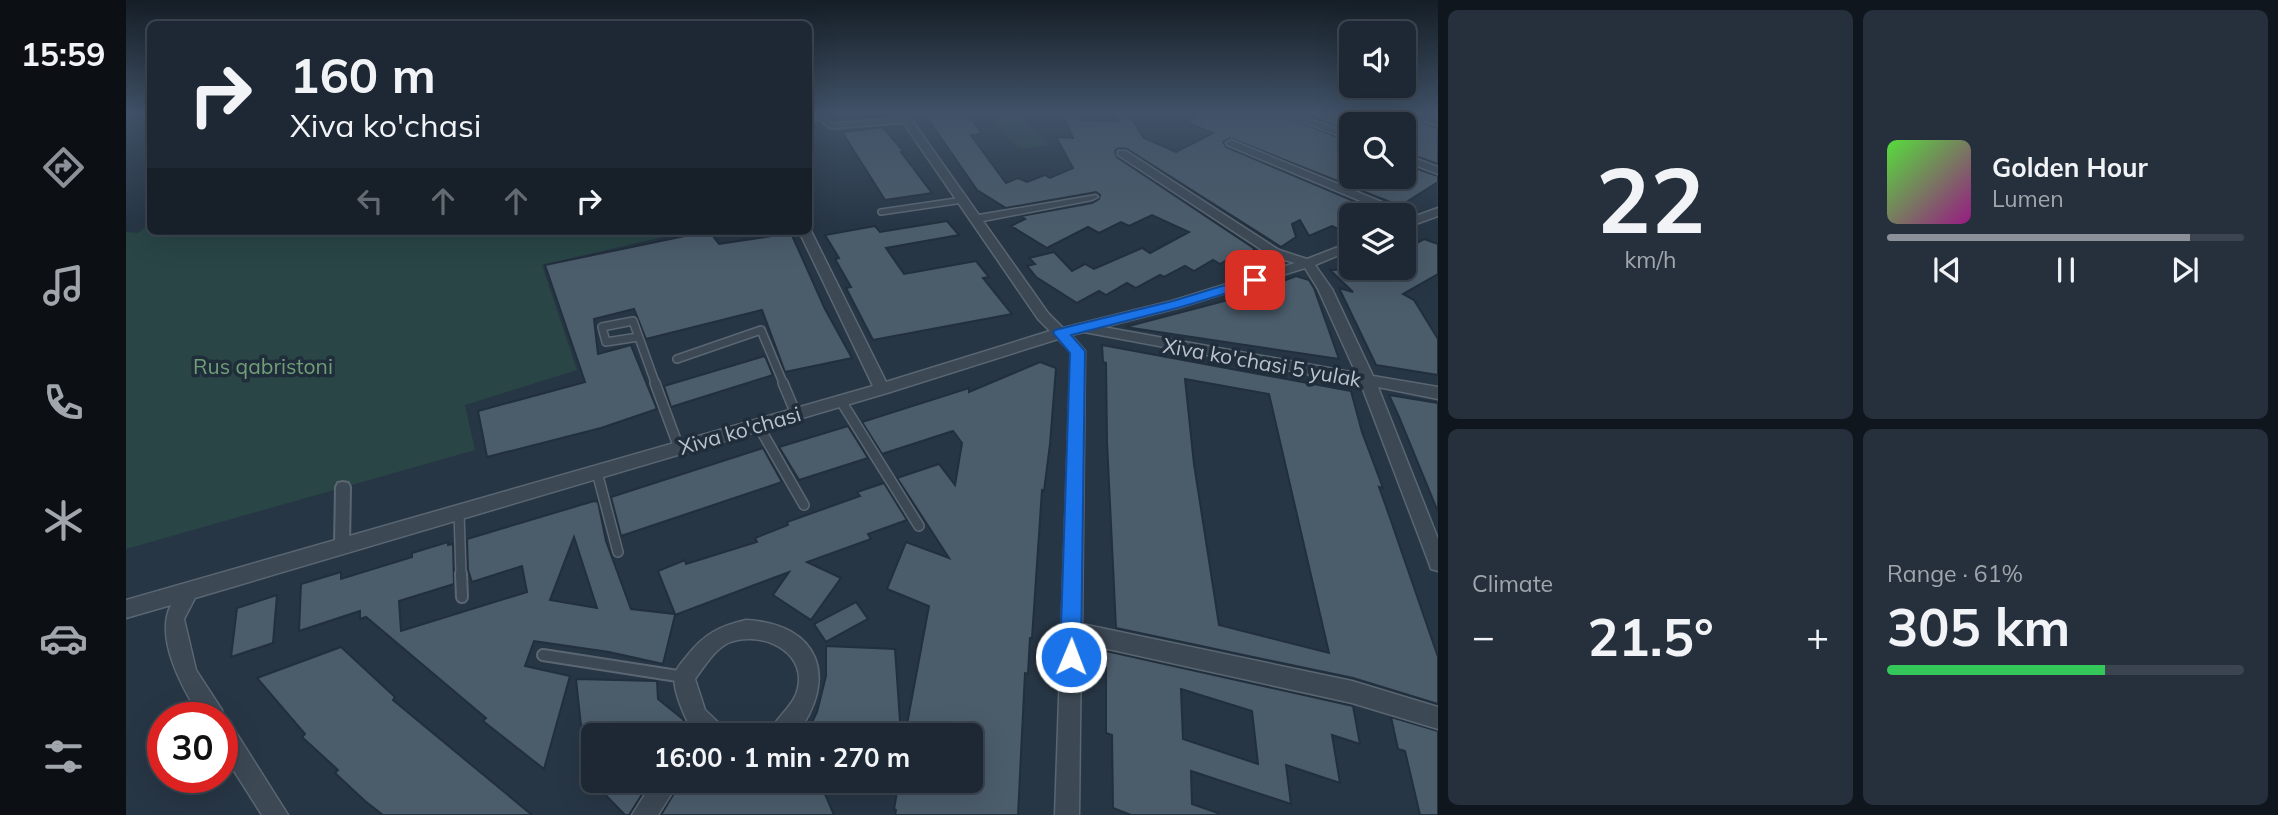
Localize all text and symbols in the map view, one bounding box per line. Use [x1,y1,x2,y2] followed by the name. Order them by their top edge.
[1339,21,1416,280] map controls
[1339,21,1416,98] button: sound
[21,34,105,74] text: 15:59
[290,44,436,105] text: 160 m
[175,49,266,140] icon: right
[290,105,481,145] text: Xiva ko'chasi
[1339,112,1416,189] button: search
[1596,142,1705,256] text: 22
[39,143,88,192] icon: directions
[1992,151,2148,184] text: Golden Hour
[351,182,389,220] icon: left
[424,182,462,220] icon: ahead
[497,182,535,220] icon: ahead
[570,182,608,220] icon: right
[1992,184,2064,213] text: Lumen
[1339,203,1416,280] button: layers
[1624,245,1677,274] text: km/h
[1225,250,1285,310] pin
[1928,251,1966,289] icon: previous
[2047,251,2085,289] icon: pause
[2166,251,2204,289] icon: next
[39,261,88,310] icon: music
[1236,261,1274,299] icon: arrive
[1161,332,1364,392] street label: Xiva ko'chasi 5 yulak
[193,353,333,379] park label: Rus qabristoni
[39,378,88,427] icon: phone
[676,400,804,460] street label: Xiva ko'chasi
[39,496,88,545] icon: climate
[1887,559,2023,588] text: Range · 61%
[1472,569,1553,598] text: Climate
[1887,594,2070,659] text: 305 km
[1587,604,1714,669] text: 21.5°
[1472,612,1495,660] text: −
[1806,612,1829,660] text: +
[39,614,88,663] icon: car
[1034,620,1108,694] position arrow
[147,702,238,793] speed limit sign: 30
[39,732,88,781] icon: filters
[654,741,910,774] text: 16:00 · 1 min · 270 m

